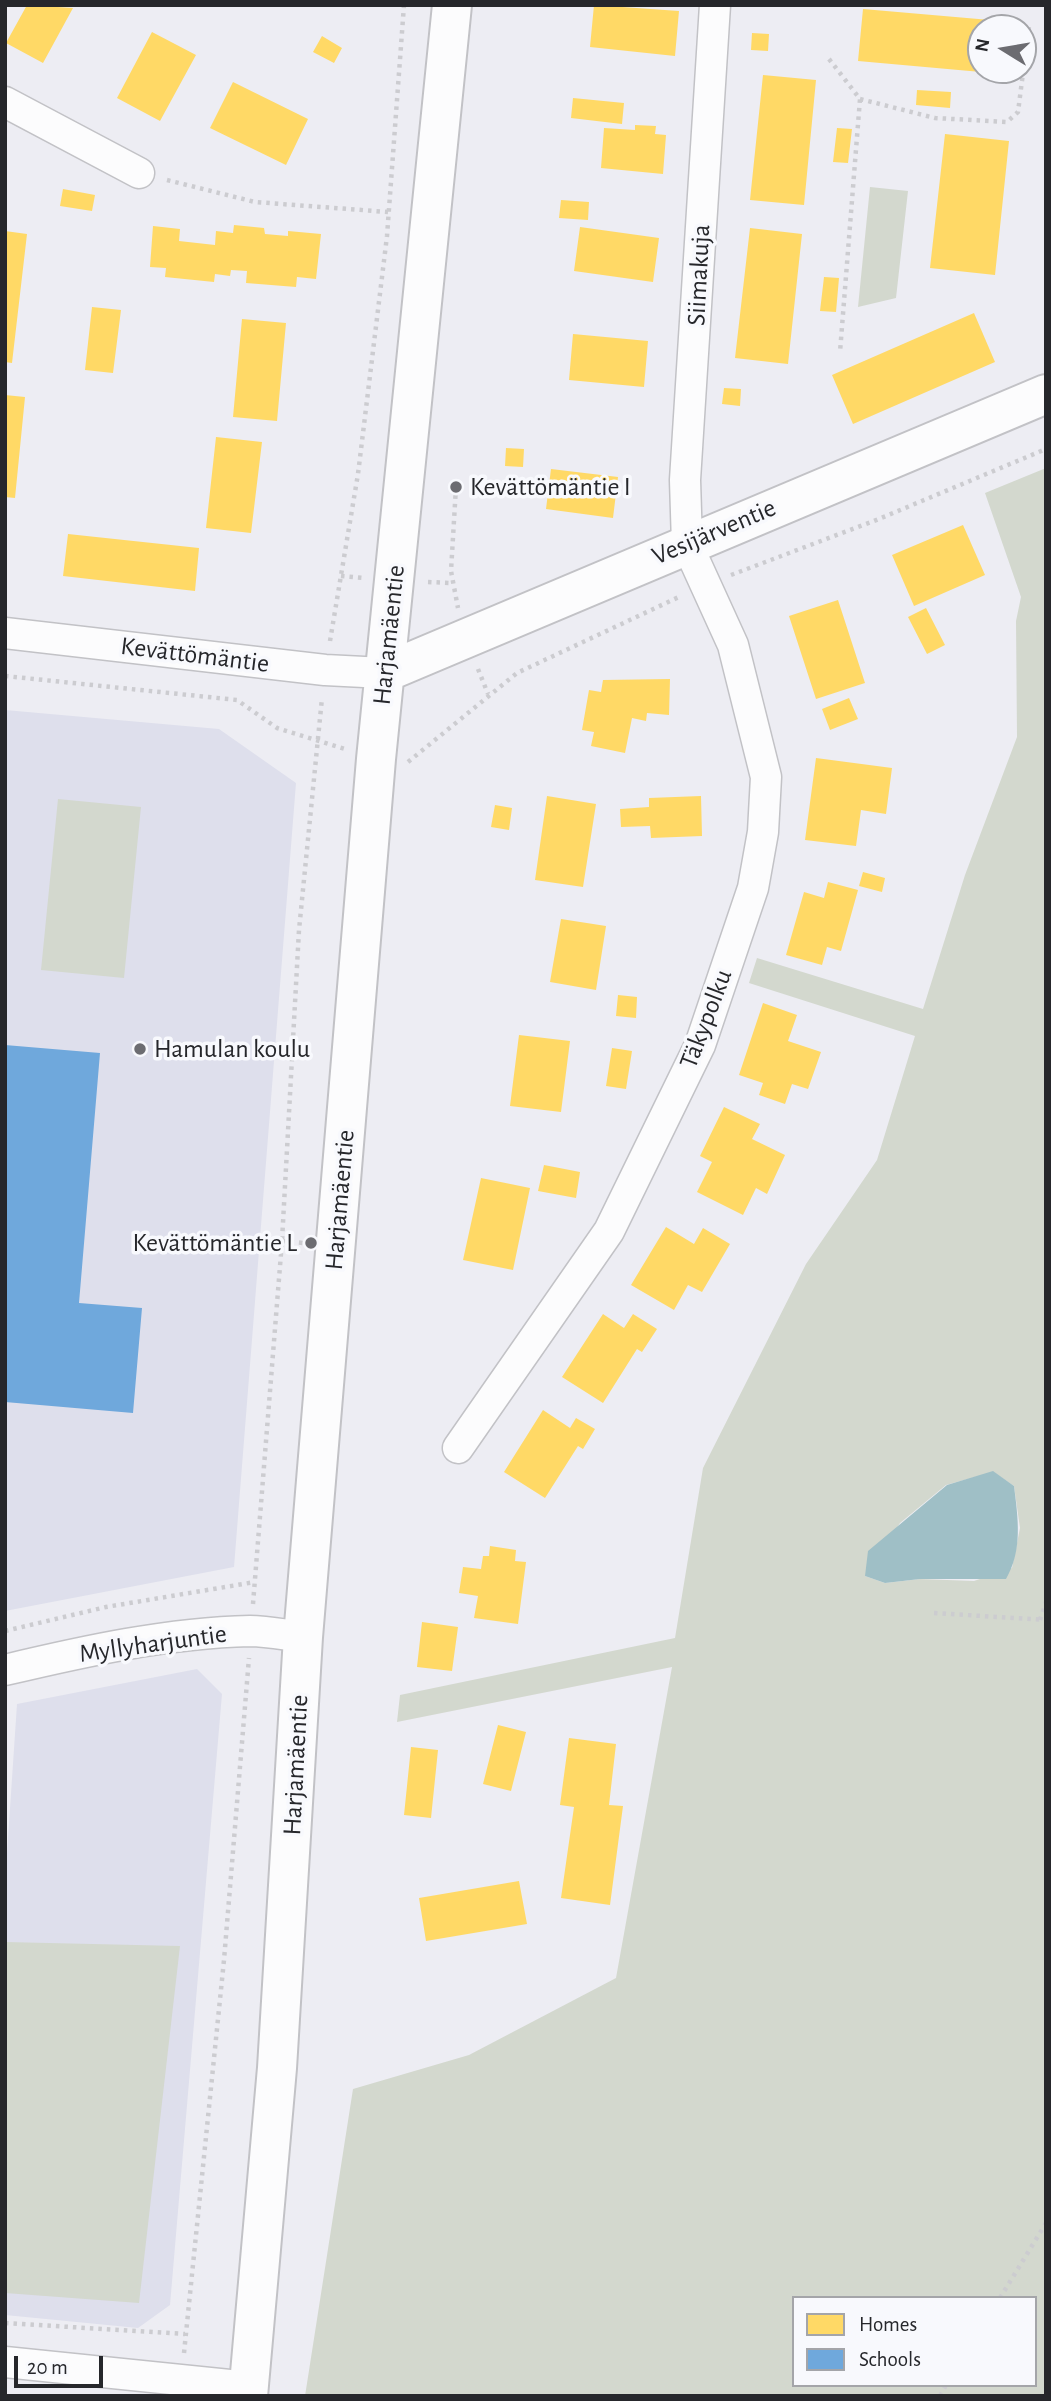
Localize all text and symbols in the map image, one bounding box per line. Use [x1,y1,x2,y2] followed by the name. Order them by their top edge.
[967,14,1037,84] north arrow
[972,37,993,54] text: N
[681,223,717,327] street label: Siimakuja
[470,471,631,503] place label: Kevättömäntie I
[448,479,464,495] marker: Kevättömäntie I
[647,492,781,572] street label: Vesijärventie
[366,563,412,707] street label: Harjamäentie
[119,630,271,680] street label: Kevättömäntie
[673,965,739,1073] street label: Täkypolku
[154,1033,310,1065] place label: Hamulan koulu
[132,1041,148,1057] marker: Hamulan koulu
[318,1129,362,1271] street label: Harjamäentie
[132,1227,297,1259] place label: Kevättömäntie L
[303,1235,319,1251] marker: Kevättömäntie L
[77,1618,229,1670] street label: Myllyharjuntie
[277,1694,315,1836] street label: Harjamäentie
[792,2296,1037,2387] legend
[859,2314,917,2335] text: Homes
[18,2342,107,2386] scale bar
[859,2349,921,2370] text: Schools
[27,2357,68,2378] text: 20 m

